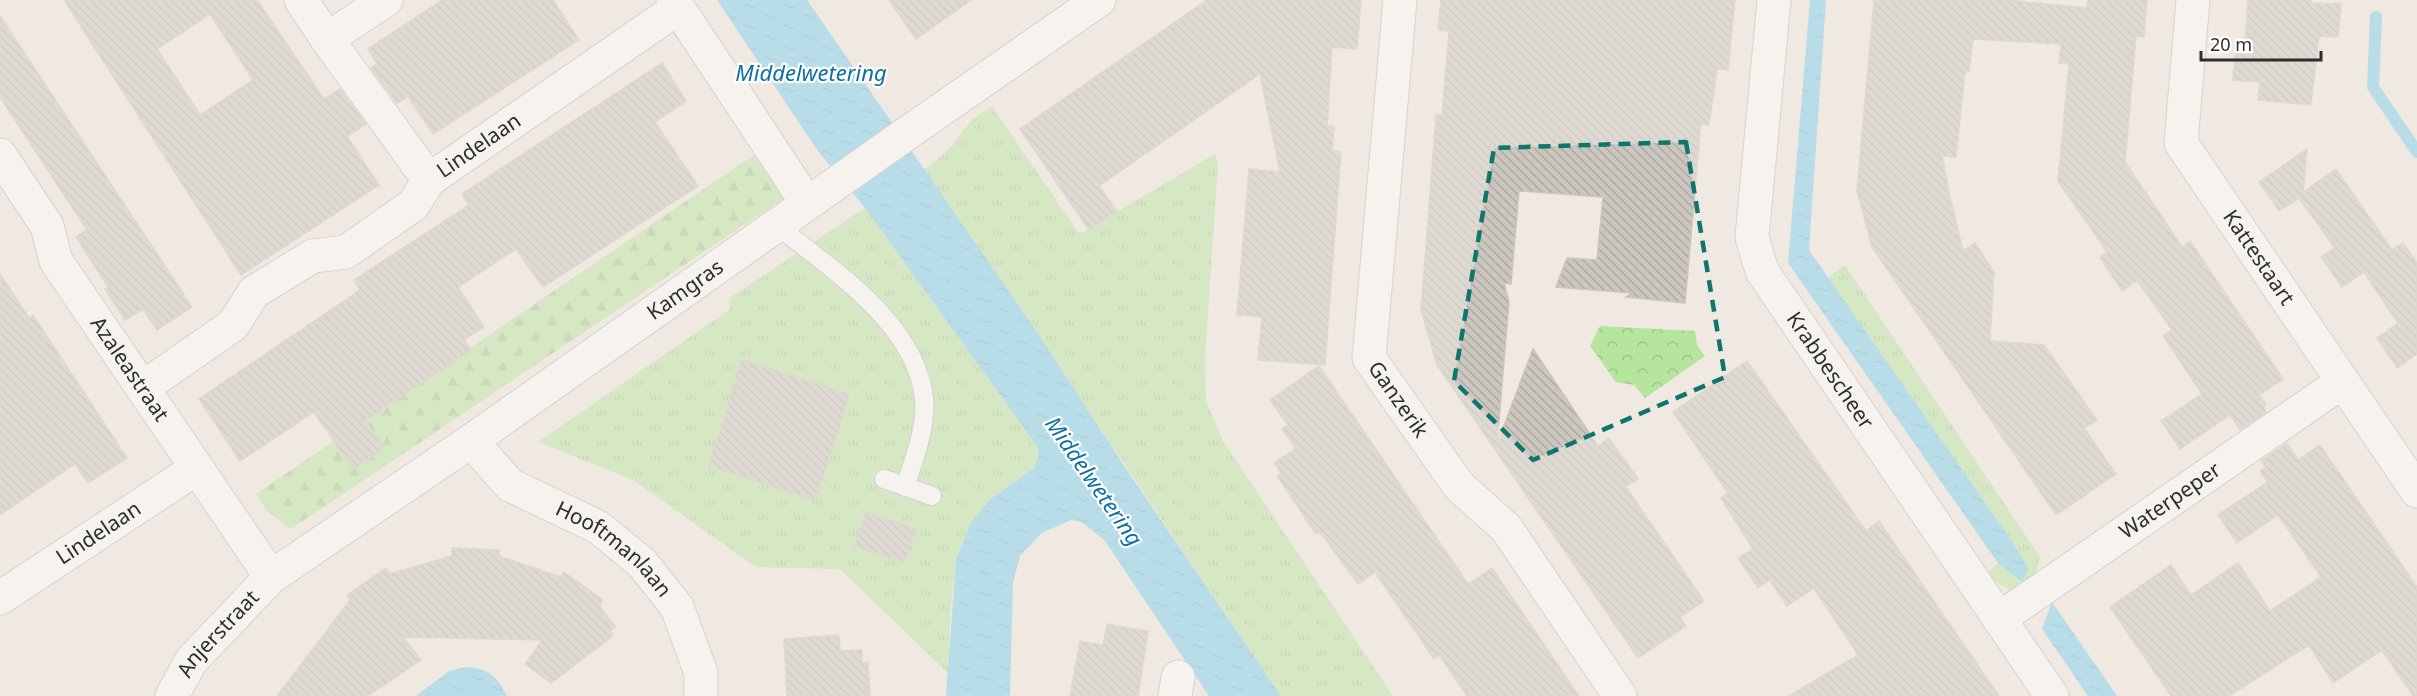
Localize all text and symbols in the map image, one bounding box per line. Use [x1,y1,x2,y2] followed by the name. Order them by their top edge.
[2201,24,2321,62] scale bar
[2210,32,2252,56] text: 20 m
[735,57,887,87] water label: Middelwetering
[431,106,526,184] street label: Lindelaan
[2217,204,2302,310] street label: Kattestaart
[641,252,729,326] street label: Kamgras
[1781,306,1881,434] street label: Krabbescheer
[85,311,176,427] street label: Azaleastraat
[1362,355,1436,443] street label: Ganzerik
[1039,410,1151,551] water label: Middelwetering
[2113,455,2226,545] street label: Waterpeper
[50,494,146,570] street label: Lindelaan
[551,494,679,602] street label: Hooftmanlaan
[170,583,265,682] street label: Anjerstraat

